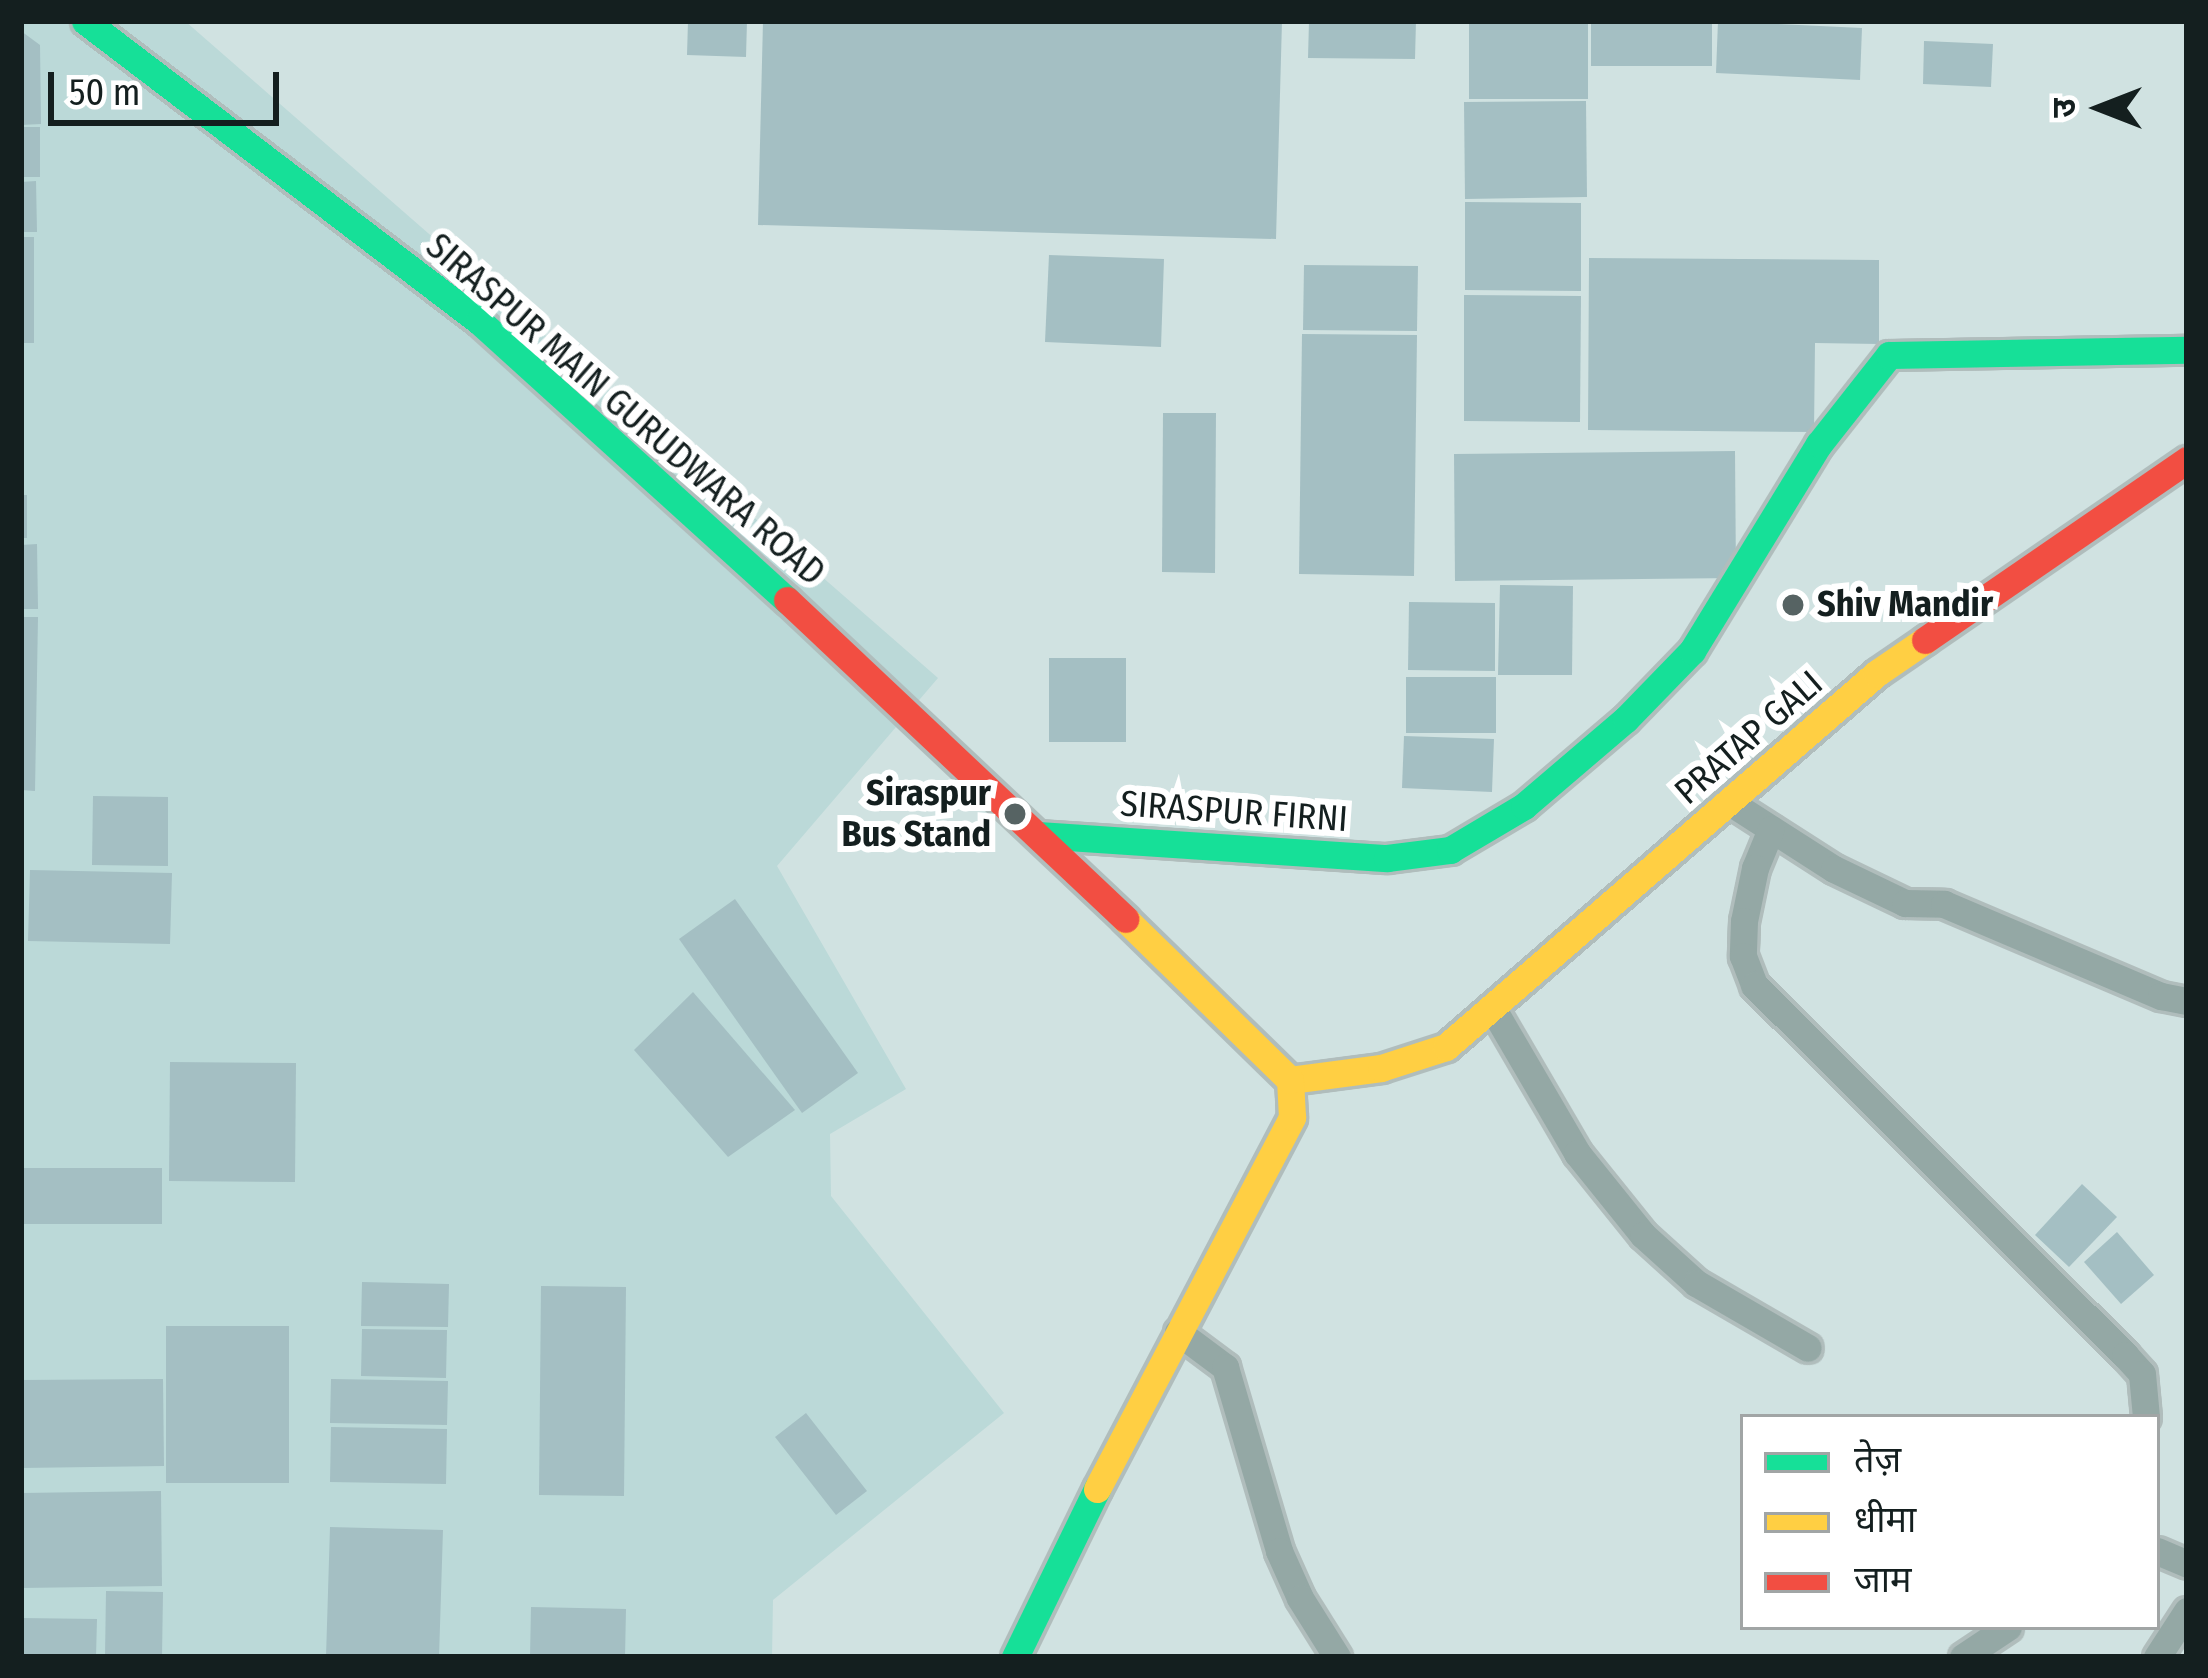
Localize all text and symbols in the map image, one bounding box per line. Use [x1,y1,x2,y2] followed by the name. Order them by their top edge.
[54,48,285,122] scale bar
[2040,48,2160,168] north arrow
[69,71,140,115] text: 50 m
[2044,98,2084,118] text: उ
[417,225,833,595] street label: SIRASPUR MAIN GURUDWARA ROAD
[1817,583,1993,627] place label: Shiv Mandir
[1780,592,1806,618] marker: Shiv Mandir
[1666,662,1832,814] street label: PRATAP GALI
[842,771,991,856] place label: Siraspur Bus Stand
[1119,783,1349,841] street label: SIRASPUR FIRNI
[1002,801,1028,827] marker: Siraspur Bus Stand
[1740,1414,2160,1630] legend
[1854,1438,1901,1482] text: तेज़
[1854,1498,1916,1542] text: धीमा
[1854,1558,1912,1602] text: जाम

